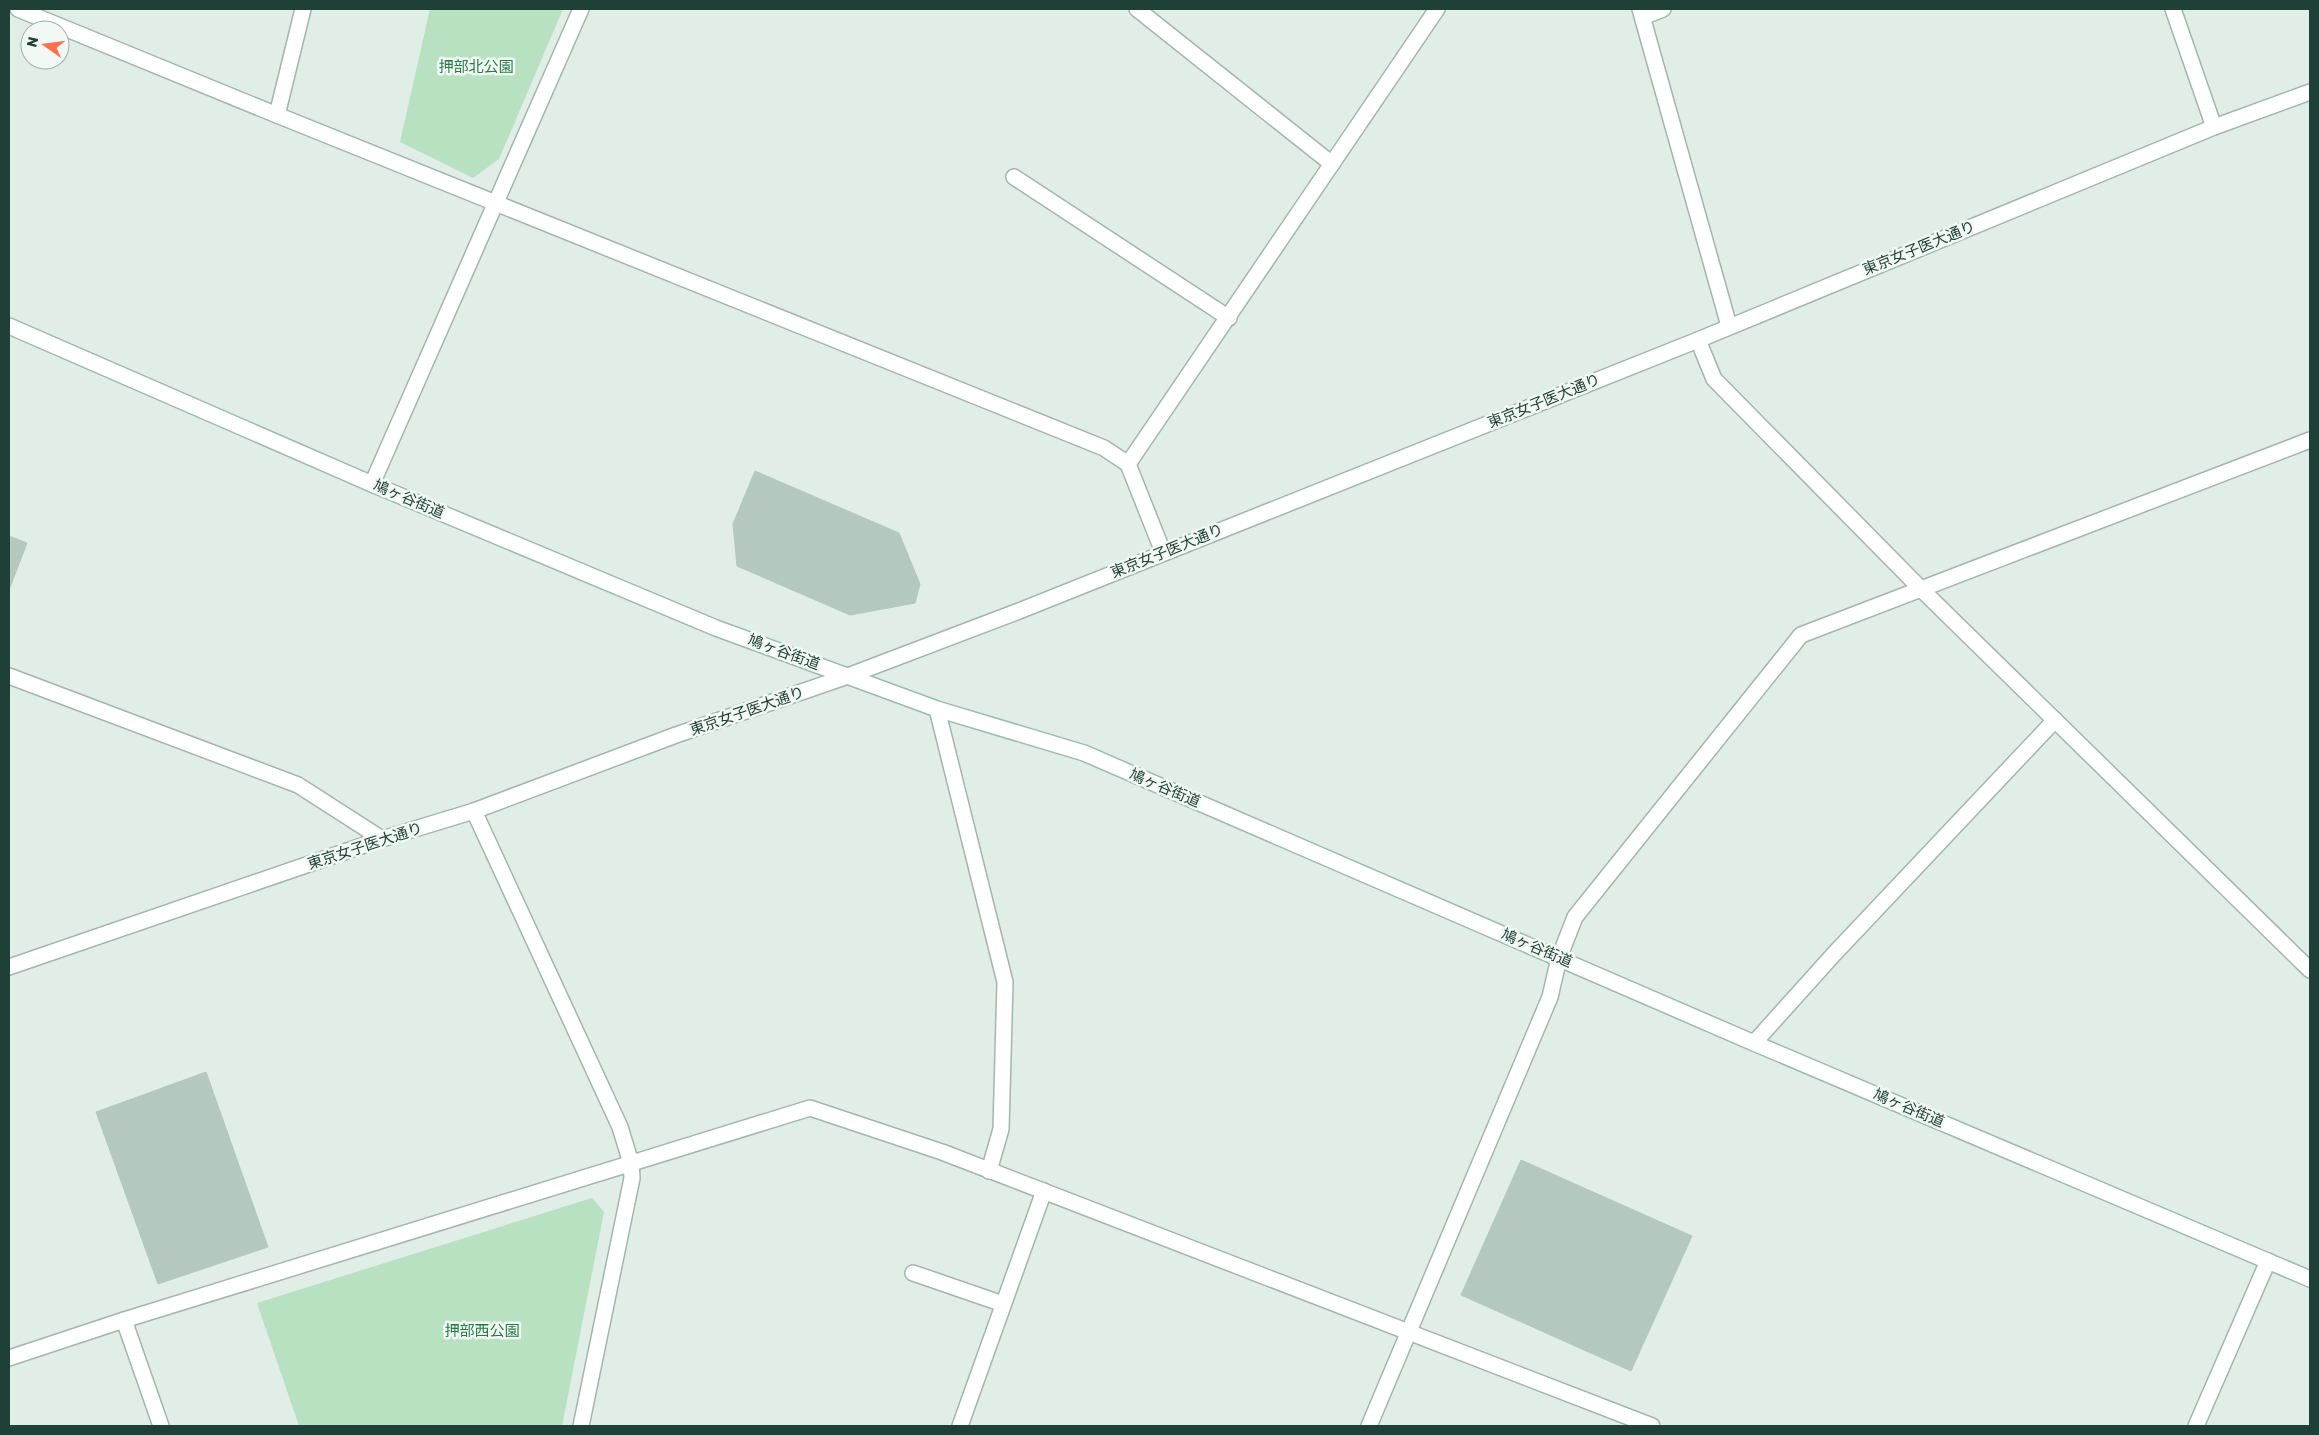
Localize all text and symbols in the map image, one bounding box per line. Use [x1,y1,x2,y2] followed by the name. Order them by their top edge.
[20,20,70,70] north arrow
[23,35,42,49] text: N
[438,58,514,76] park label: 押部北公園
[1860,217,1978,279] street label: 東京女子医大通り
[1485,370,1603,432] street label: 東京女子医大通り
[371,476,447,522] street label: 鳩ヶ谷街道
[1108,520,1226,582] street label: 東京女子医大通り
[746,631,822,673] street label: 鳩ヶ谷街道
[687,683,807,739] street label: 東京女子医大通り
[1127,765,1203,811] street label: 鳩ヶ谷街道
[305,819,425,873] street label: 東京女子医大通り
[1499,925,1575,971] street label: 鳩ヶ谷街道
[1871,1085,1947,1131] street label: 鳩ヶ谷街道
[444,1322,520,1340] park label: 押部西公園

